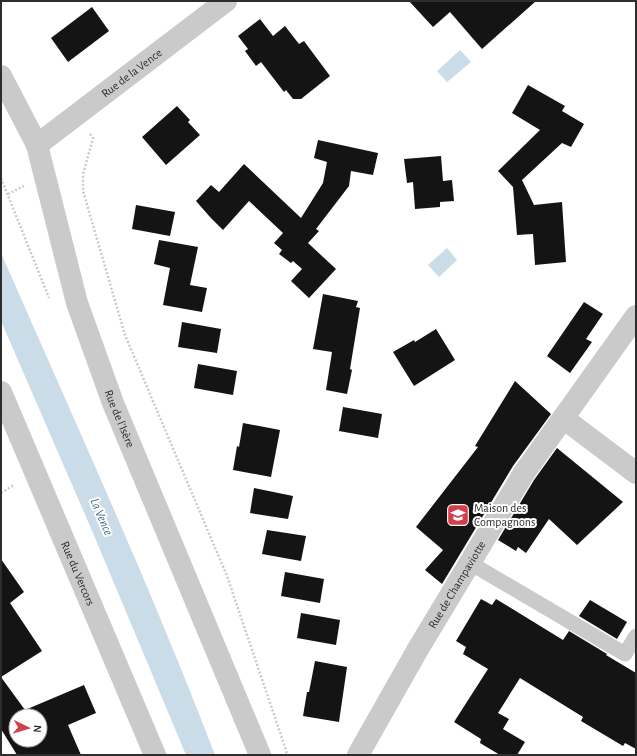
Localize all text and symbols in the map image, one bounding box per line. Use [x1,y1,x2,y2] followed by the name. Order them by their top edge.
[99,46,164,100] street label: Rue de la Vence
[103,388,137,449] street label: Rue de l'Isère
[87,496,115,538] water label: La Vence
[445,502,471,528] school or university icon: Maison des Compagnons
[474,502,535,528] place label: Maison des Compagnons
[59,539,97,607] street label: Rue du Vercors
[426,539,488,630] street label: Rue de Champaviotte
[8,708,48,748] north arrow
[32,725,43,733] text: N

